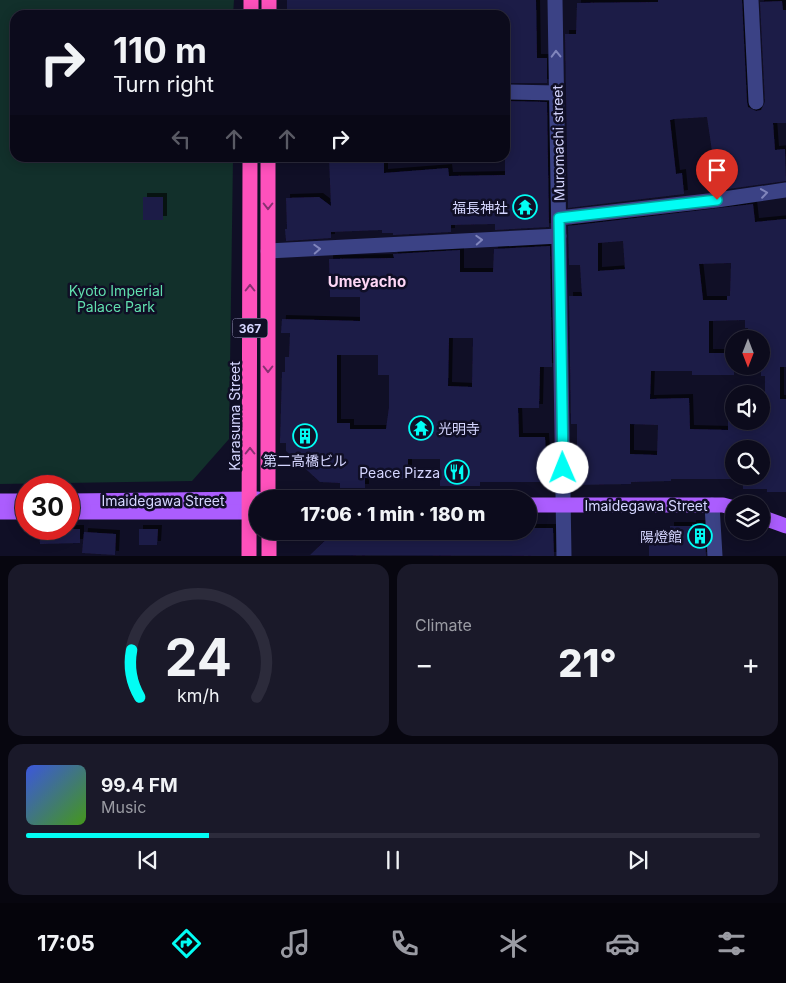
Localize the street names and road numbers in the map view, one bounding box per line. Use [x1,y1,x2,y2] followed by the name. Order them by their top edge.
[548,84,568,201] street label: Muromachi street
[232,318,268,338] road number: 367
[226,361,243,471] street label: Karasuma Street
[101,492,225,509] street label: Imaidegawa Street
[584,497,708,514] street label: Imaidegawa Street

